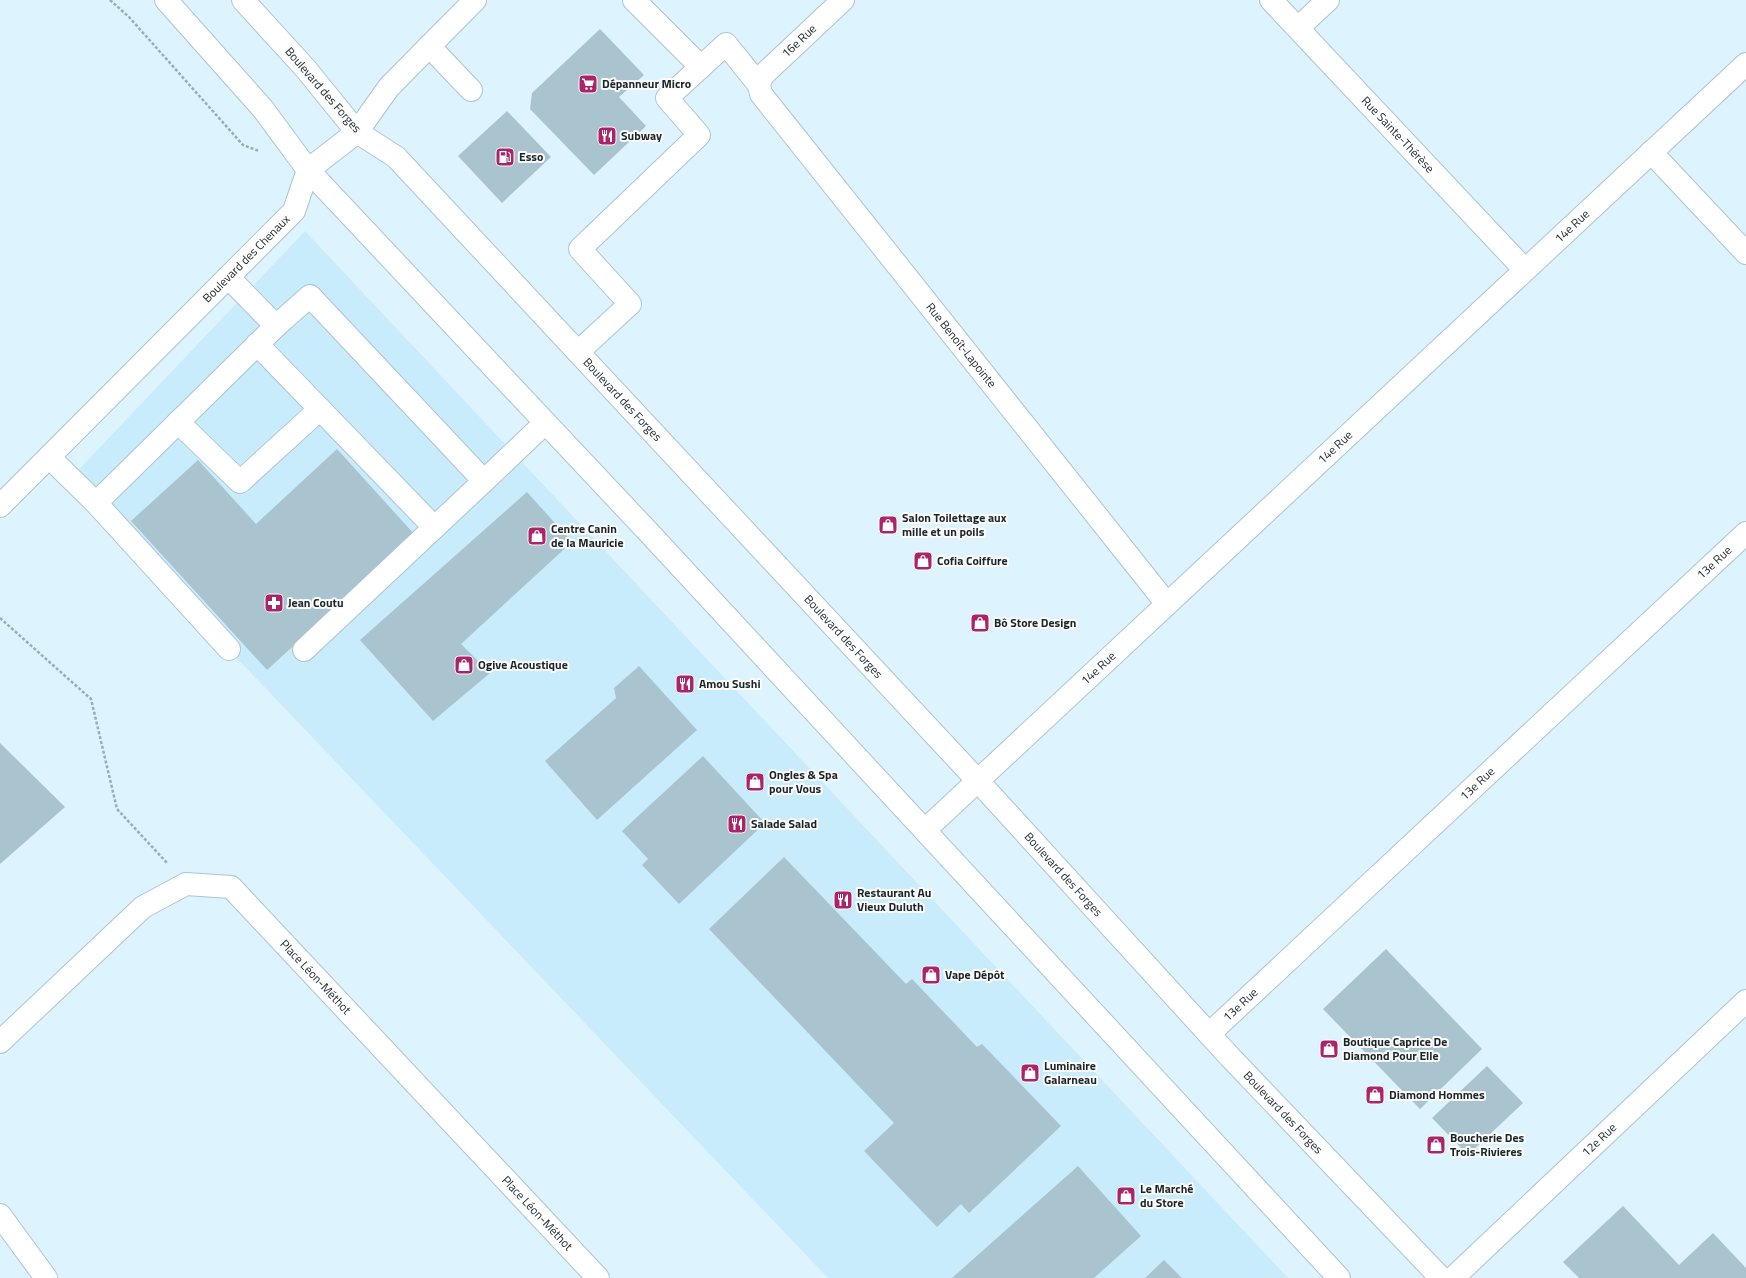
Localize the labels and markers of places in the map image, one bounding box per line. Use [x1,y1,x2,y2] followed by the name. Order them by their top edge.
[577,73,599,95] supermarket icon: Dépanneur Micro
[602,74,691,93] place label: Dépanneur Micro
[596,125,618,147] restaurant icon: Subway
[621,126,662,145] place label: Subway
[494,146,516,168] fuel station icon: Esso
[519,147,543,166] place label: Esso
[902,508,1007,541] place label: Salon Toilettage aux mille et un poils
[877,514,899,536] shop icon: Salon Toilettage aux mille et un poils
[551,519,624,552] place label: Centre Canin de la Mauricie
[526,525,548,547] shop icon: Centre Canin de la Mauricie
[912,550,934,572] shop icon: Cofia Coiffure
[937,551,1008,570] place label: Cofia Coiffure
[263,592,285,614] pharmacy icon: Jean Coutu
[288,593,344,612] place label: Jean Coutu
[969,612,991,634] shop icon: Bô Store Design
[994,613,1076,632] place label: Bô Store Design
[453,654,475,676] shop icon: Ogive Acoustique
[478,655,568,674] place label: Ogive Acoustique
[674,673,696,695] restaurant icon: Amou Sushi
[699,674,761,693] place label: Amou Sushi
[769,765,838,798] place label: Ongles & Spa pour Vous
[744,771,766,793] shop icon: Ongles & Spa pour Vous
[726,813,748,835] restaurant icon: Salade Salad
[751,814,817,833] place label: Salade Salad
[857,883,931,916] place label: Restaurant Au Vieux Duluth
[832,889,854,911] restaurant icon: Restaurant Au Vieux Duluth
[920,964,942,986] shop icon: Vape Dépôt
[945,965,1005,984] place label: Vape Dépôt
[1343,1032,1447,1065] place label: Boutique Caprice De Diamond Pour Elle
[1318,1038,1340,1060] shop icon: Boutique Caprice De Diamond Pour Elle
[1044,1056,1097,1089] place label: Luminaire Galarneau
[1019,1062,1041,1084] shop icon: Luminaire Galarneau
[1364,1084,1386,1106] shop icon: Diamond Hommes
[1389,1085,1485,1104] place label: Diamond Hommes
[1450,1128,1525,1161] place label: Boucherie Des Trois-Rivieres
[1425,1134,1447,1156] shop icon: Boucherie Des Trois-Rivieres
[1140,1179,1193,1212] place label: Le Marché du Store
[1115,1185,1137,1207] shop icon: Le Marché du Store

